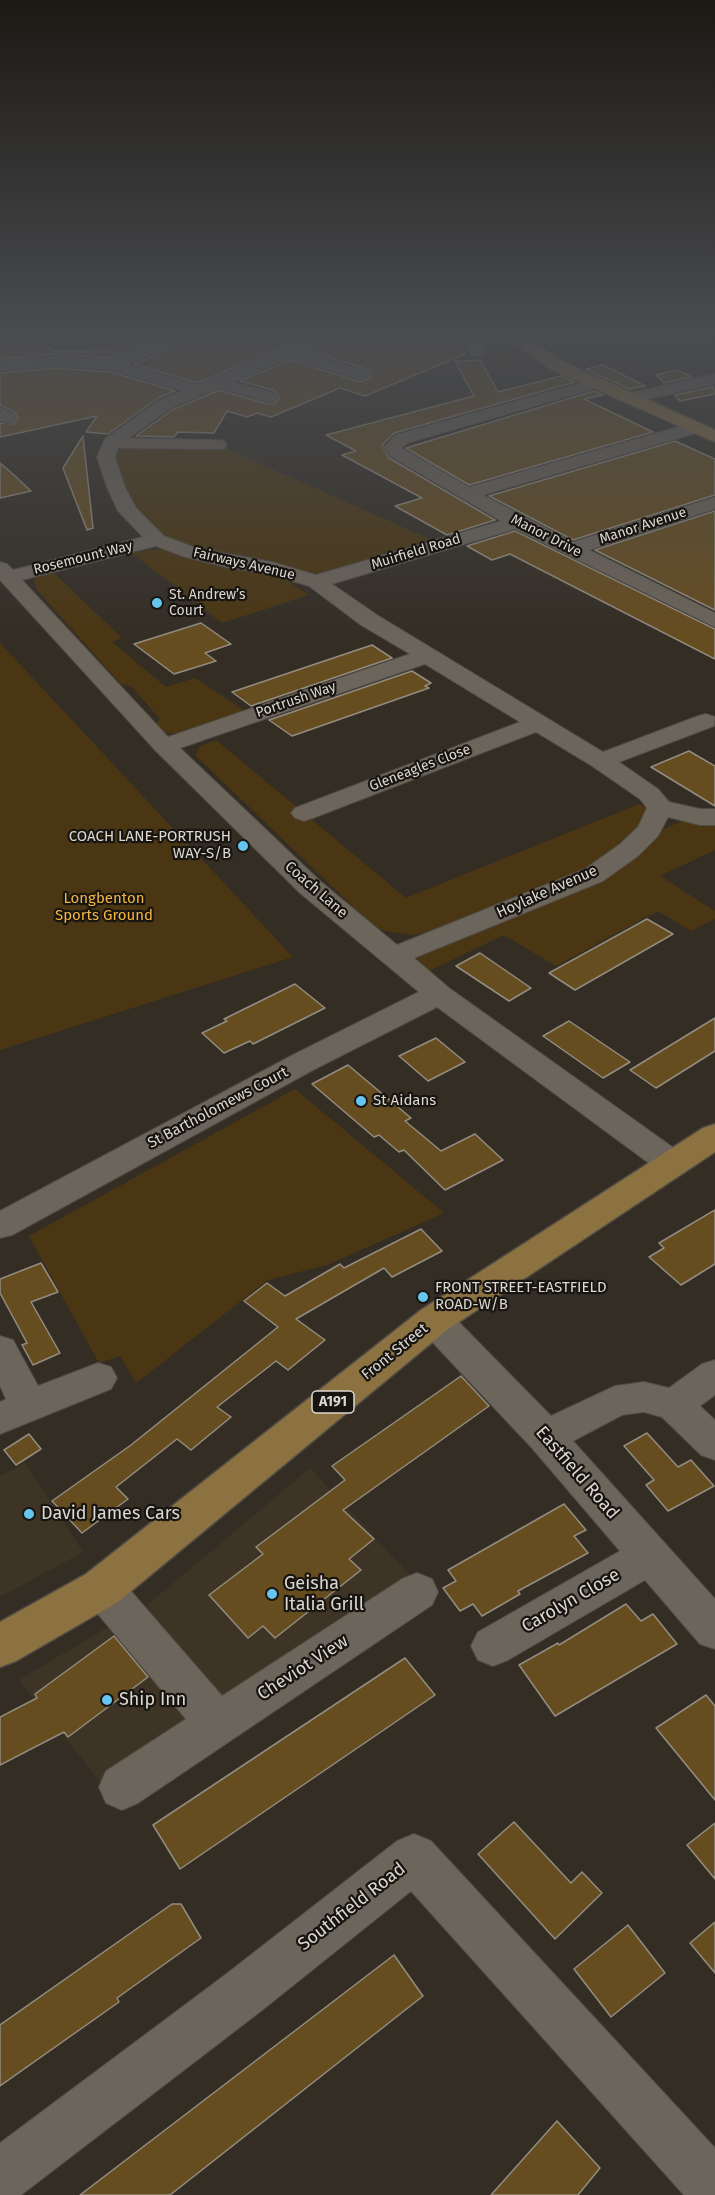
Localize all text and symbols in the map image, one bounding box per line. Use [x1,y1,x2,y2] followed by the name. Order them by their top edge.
[597,504,689,548] street label: Manor Avenue
[508,511,584,561] street label: Manor Drive
[369,530,463,574] street label: Muirfield Road
[32,538,134,578] street label: Rosemount Way
[192,544,296,584] street label: Fairways Avenue
[169,587,246,620] place label: St. Andrew’s Court
[150,596,164,610] marker: St. Andrew’s Court
[254,678,338,722] street label: Portrush Way
[367,741,473,795] street label: Gleneagles Close
[69,828,231,863] place label: COACH LANE-PORTRUSH WAY-S/B
[236,839,250,853] marker: COACH LANE-PORTRUSH WAY-S/B
[281,858,351,922] street label: Coach Lane
[494,862,600,922] street label: Hoylake Avenue
[55,890,153,925] park label: Longbenton Sports Ground
[145,1063,291,1153] street label: St Bartholomews Court
[373,1092,436,1110] place label: St Aidans
[354,1094,368,1108] marker: St Aidans
[435,1279,607,1314] place label: FRONT STREET-EASTFIELD ROAD-W/B
[416,1290,430,1304] marker: FRONT STREET-EASTFIELD ROAD-W/B
[358,1320,432,1384] street label: Front Street
[312,1391,354,1413] road number: A191
[531,1422,623,1524] street label: Eastfield Road
[41,1503,180,1525] place label: David James Cars
[22,1507,36,1521] marker: David James Cars
[518,1564,624,1638] street label: Carolyn Close
[284,1573,364,1616] place label: Geisha Italia Grill
[265,1587,279,1601] marker: Geisha Italia Grill
[254,1631,352,1705] street label: Cheviot View
[119,1689,186,1711] place label: Ship Inn
[100,1693,114,1707] marker: Ship Inn
[294,1858,410,1956] street label: Southfield Road

